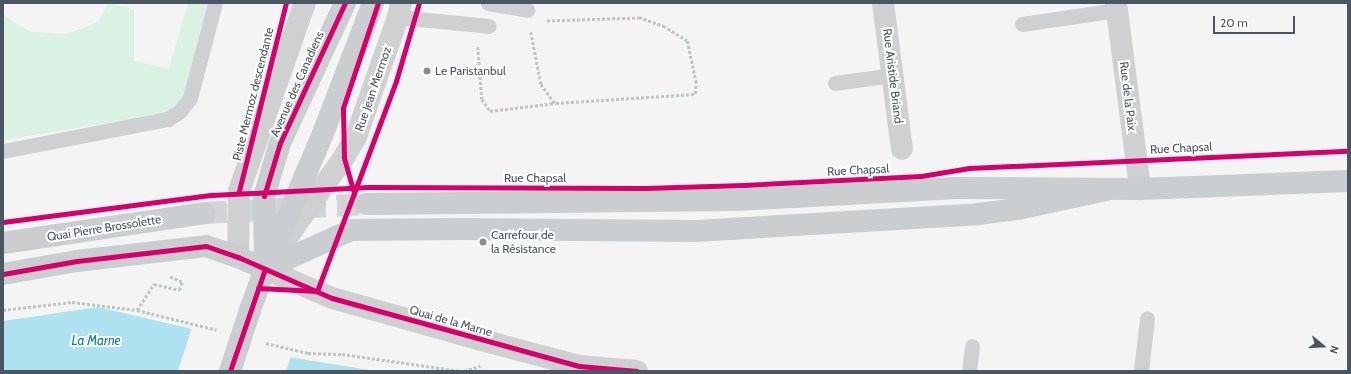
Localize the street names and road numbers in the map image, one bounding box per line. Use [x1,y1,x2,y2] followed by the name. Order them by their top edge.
[229,26,277,162] street label: Piste Mermoz descendante
[880,28,906,124] street label: Rue Aristide Briand
[267,29,327,139] street label: Avenue des Canadiens
[352,45,394,133] street label: Rue Jean Mermoz
[1117,61,1139,131] street label: Rue de la Paix
[1150,139,1212,157] street label: Rue Chapsal
[827,161,889,179] street label: Rue Chapsal
[504,171,566,185] street label: Rue Chapsal
[46,212,162,244] street label: Quai Pierre Brossolette
[408,302,494,340] street label: Quai de la Marne

